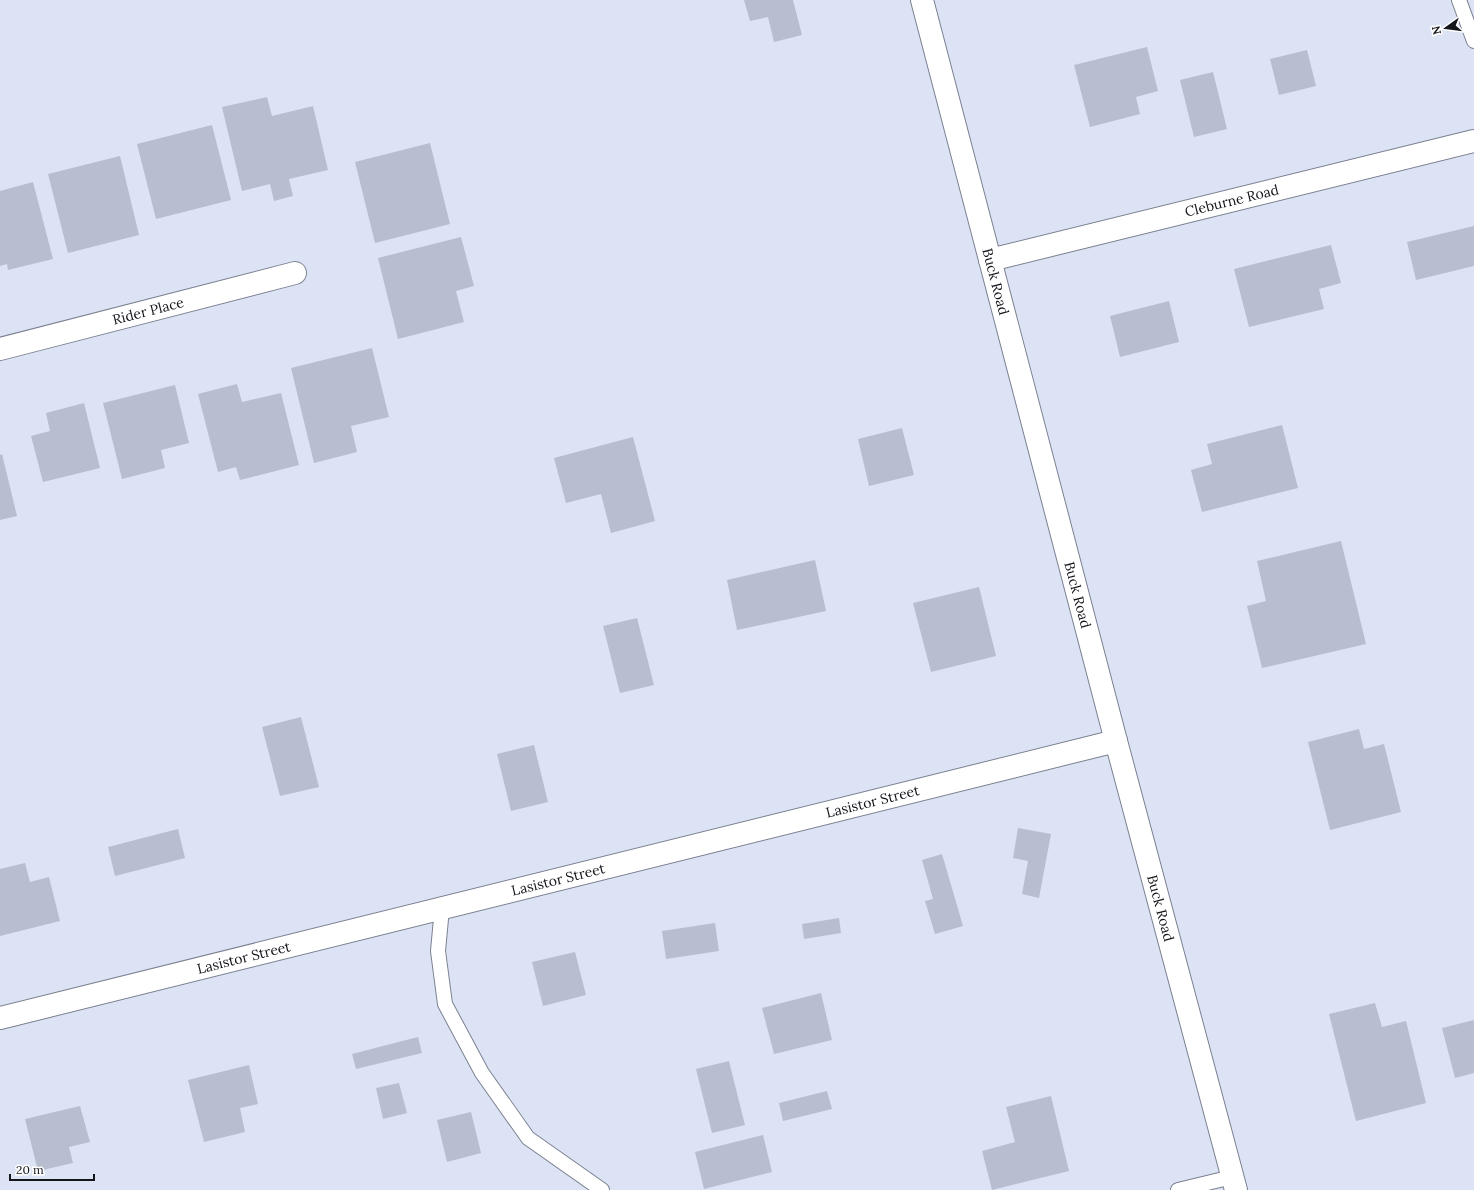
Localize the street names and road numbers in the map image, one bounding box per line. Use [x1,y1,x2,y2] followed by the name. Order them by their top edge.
[1183,180,1281,221] street label: Cleburne Road
[978,246,1013,317] street label: Buck Road
[111,293,186,329] street label: Rider Place
[1060,560,1095,630] street label: Buck Road
[824,781,922,822] street label: Lasistor Street
[509,859,607,900] street label: Lasistor Street
[1143,873,1178,943] street label: Buck Road
[195,937,293,978] street label: Lasistor Street

